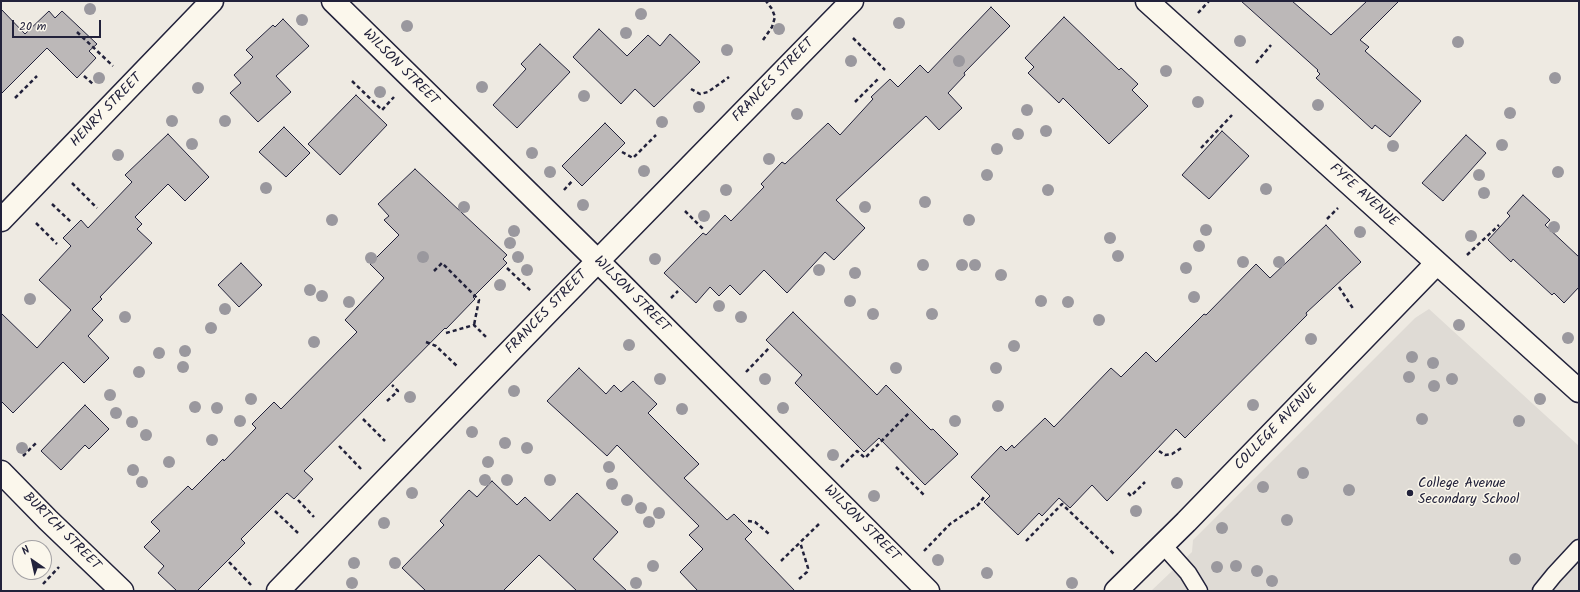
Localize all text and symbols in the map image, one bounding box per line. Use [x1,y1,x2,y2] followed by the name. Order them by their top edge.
[14,12,103,38] scale bar
[19,17,46,36] text: 20 m
[358,26,442,110] street label: WILSON STREET
[730,36,818,126] street label: FRANCES STREET
[68,71,146,151] street label: HENRY STREET
[1325,161,1401,231] street label: FYFE AVENUE
[589,253,673,337] street label: WILSON STREET
[503,268,591,358] street label: FRANCES STREET
[1232,382,1322,474] street label: COLLEGE AVENUE
[1418,477,1519,510] place label: College Avenue Secondary School
[819,482,903,566] street label: WILSON STREET
[1405,488,1415,498] marker: College Avenue Secondary School
[19,490,103,574] street label: BURTCH STREET
[12,540,52,580] north arrow
[18,541,34,560] text: N

